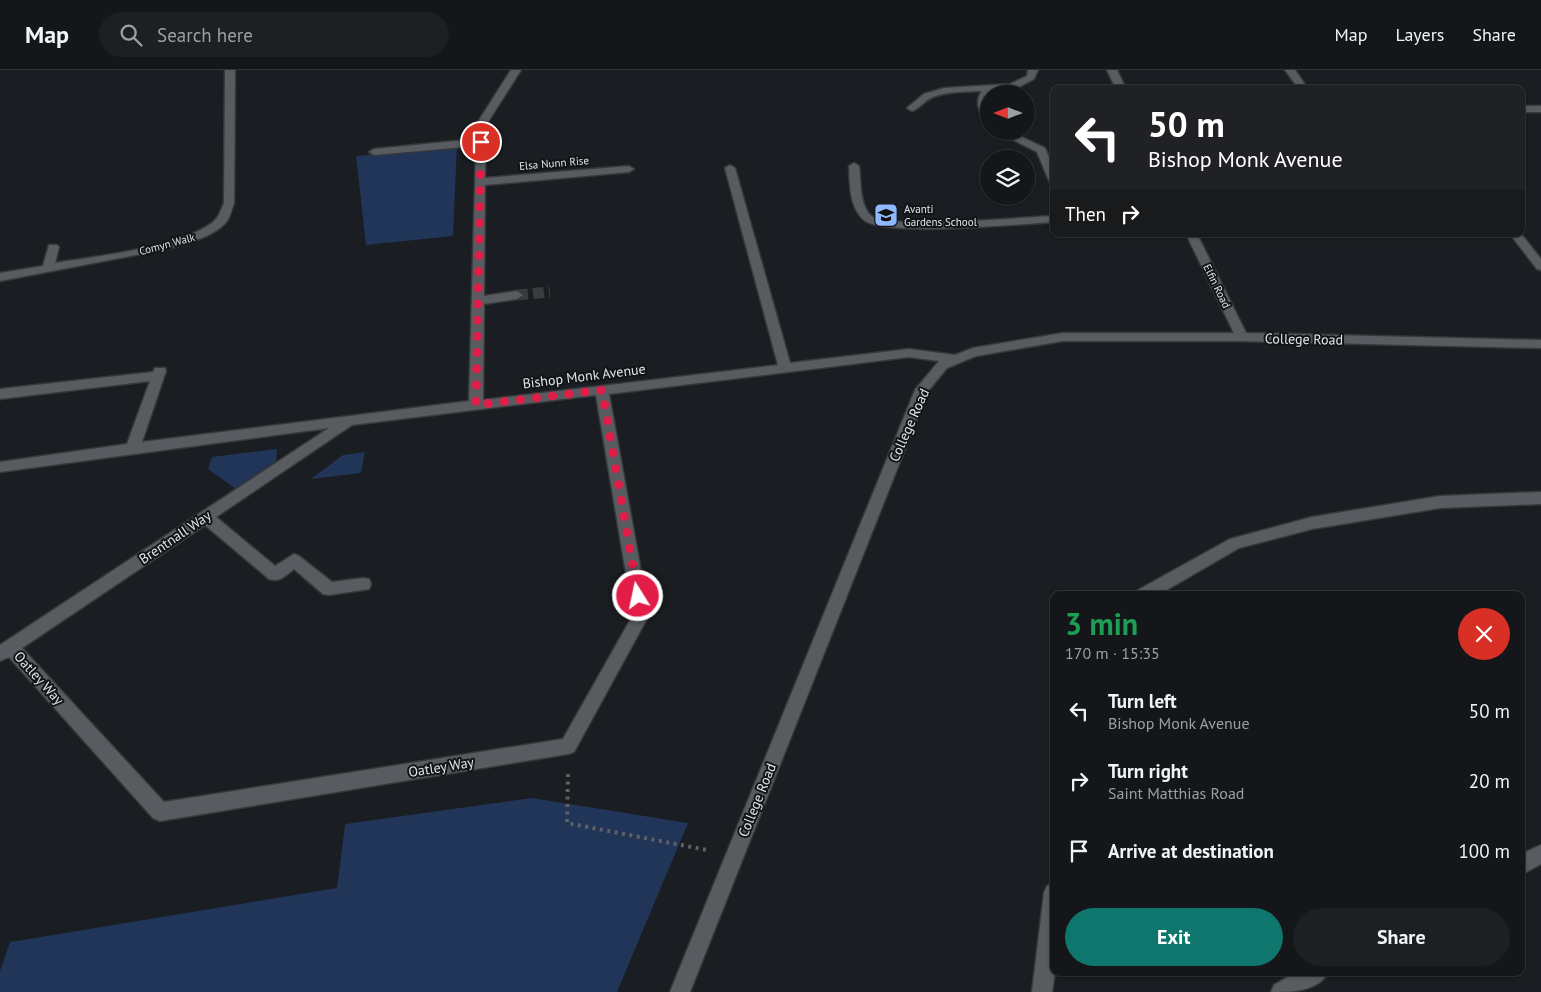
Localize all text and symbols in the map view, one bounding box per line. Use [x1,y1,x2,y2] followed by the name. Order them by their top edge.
[99,12,449,57] search box
[25,19,69,50] text: Map
[117,21,145,49] icon: search
[157,23,253,47] text: Search here
[1335,23,1367,46] text: Map
[1395,23,1444,46] text: Layers
[1472,23,1516,46] text: Share
[980,85,1035,140] north arrow
[980,85,1035,205] map controls
[1148,101,1225,147] text: 50 m
[1065,105,1130,170] icon: left
[460,121,502,163] pin
[467,128,495,156] icon: arrive
[1148,145,1343,173] text: Bishop Monk Avenue
[980,150,1035,205] button: layers
[518,153,590,173] street label: Elsa Nunn Rise
[1116,200,1144,228] icon: right
[873,202,899,228] school or university icon: Avanti Gardens School
[904,202,978,229] place label: Avanti Gardens School
[1065,202,1106,226] text: Then
[138,230,197,258] street label: Comyn Walk
[1200,262,1234,310] street label: Elfin Road
[1265,329,1343,349] street label: College Road
[521,360,647,392] street label: Bishop Monk Avenue
[885,386,933,464] street label: College Road
[135,506,215,568] street label: Brentnall Way
[611,569,663,621] position arrow
[1065,604,1138,643] text: 3 min
[1458,608,1510,660] button: close
[1065,643,1160,663] text: 170 m · 15:35
[10,647,68,709] street label: Oatley Way
[1108,689,1177,713] text: Turn left
[1065,697,1093,725] icon: left
[1469,699,1510,723] text: 50 m
[1108,713,1250,733] text: Bishop Monk Avenue
[407,753,476,781] street label: Oatley Way
[1108,759,1188,783] text: Turn right
[734,760,780,840] street label: College Road
[1065,767,1093,795] icon: right
[1469,769,1510,793] text: 20 m
[1108,783,1244,803] text: Saint Matthias Road
[1065,837,1093,865] icon: arrive
[1108,839,1274,863] text: Arrive at destination
[1458,839,1510,863] text: 100 m
[1065,908,1283,966] button: Exit
[1293,908,1510,966] button: Share

